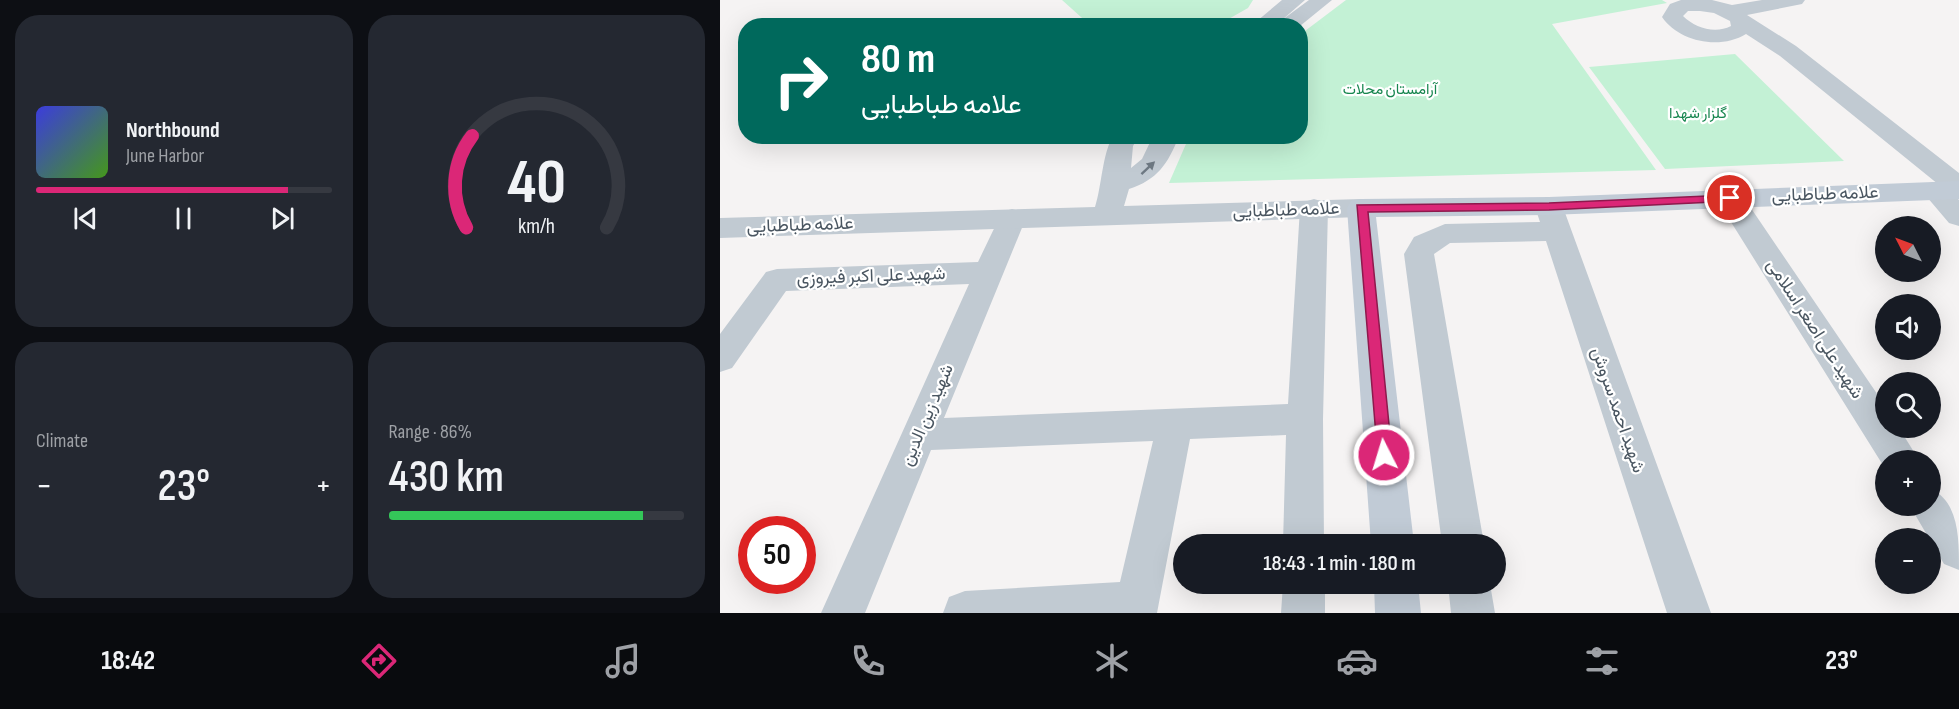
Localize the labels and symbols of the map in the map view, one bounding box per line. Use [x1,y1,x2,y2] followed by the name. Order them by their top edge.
[1343,80,1439,99] park label: آرامستان محلات
[1669,104,1727,123] park label: گلزار شهدا
[1141,161,1156,175] one-way arrow
[1704,172,1755,223] pin
[1771,182,1879,206] street label: علامه طباطبایی
[1232,198,1340,222] street label: علامه طباطبایی
[746,213,854,237] street label: علامه طباطبایی
[1875,216,1941,282] north arrow
[1762,255,1868,403] street label: شهید علی اصغر اسلامی
[796,263,946,289] street label: شهید علی اکبر فیروزی
[1587,345,1649,475] street label: شهید احمد سروش
[896,361,958,469] street label: شهید زین الدین
[1352,423,1416,487] position arrow
[738,516,816,594] speed limit sign: 50

